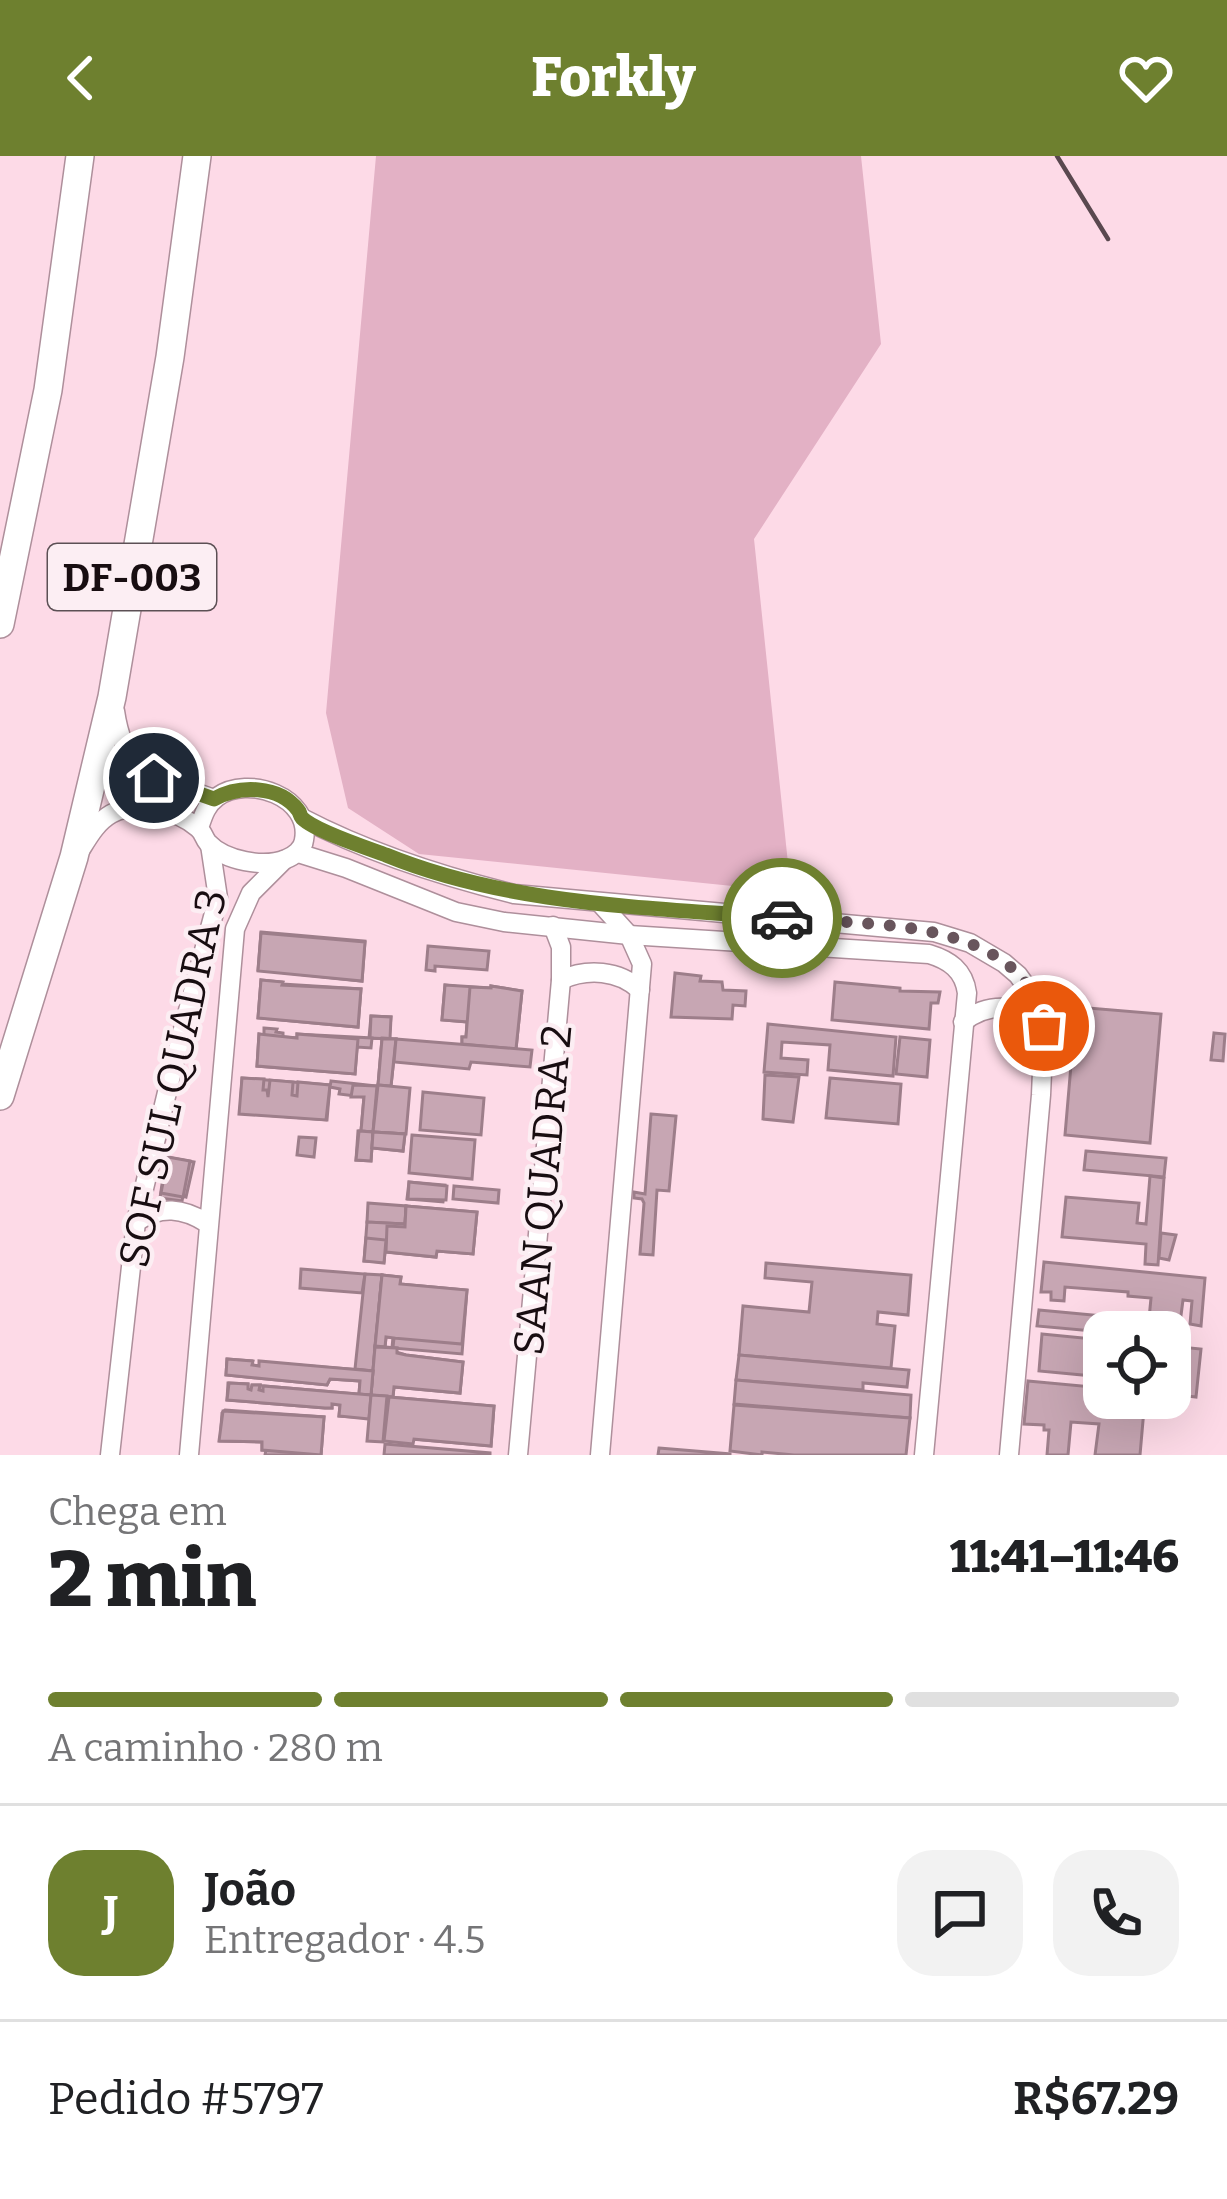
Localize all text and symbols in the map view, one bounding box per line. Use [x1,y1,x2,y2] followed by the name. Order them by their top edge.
[48,45,114,111] icon: back
[1113,45,1179,111] icon: heart
[531,46,696,110] text: Forkly
[48,544,216,610] road number: DF-003
[103,727,205,829] pin
[121,745,187,811] icon: home
[722,858,842,978] courier
[108,885,237,1272] street label: SOF SUL QUADRA 3
[749,885,815,951] icon: car
[993,975,1095,1077] pin
[1011,993,1077,1059] icon: bag
[504,1023,582,1357] street label: SAAN QUADRA 2
[1083,1311,1191,1419] map controls
[1083,1311,1191,1419] button: locate
[48,1489,227,1535] text: Chega em
[950,1530,1179,1584] text: 11:41–11:46
[48,1533,257,1627] text: 2 min
[48,1725,383,1771] text: A caminho · 280 m
[897,1850,1023,1976] button: chat
[1053,1850,1179,1976] button: phone
[204,1863,296,1917] text: João
[103,1886,119,1940] text: J
[204,1917,485,1963] text: Entregador · 4.5
[48,2072,324,2126] text: Pedido #5797
[1013,2072,1179,2126] text: R$67.29

